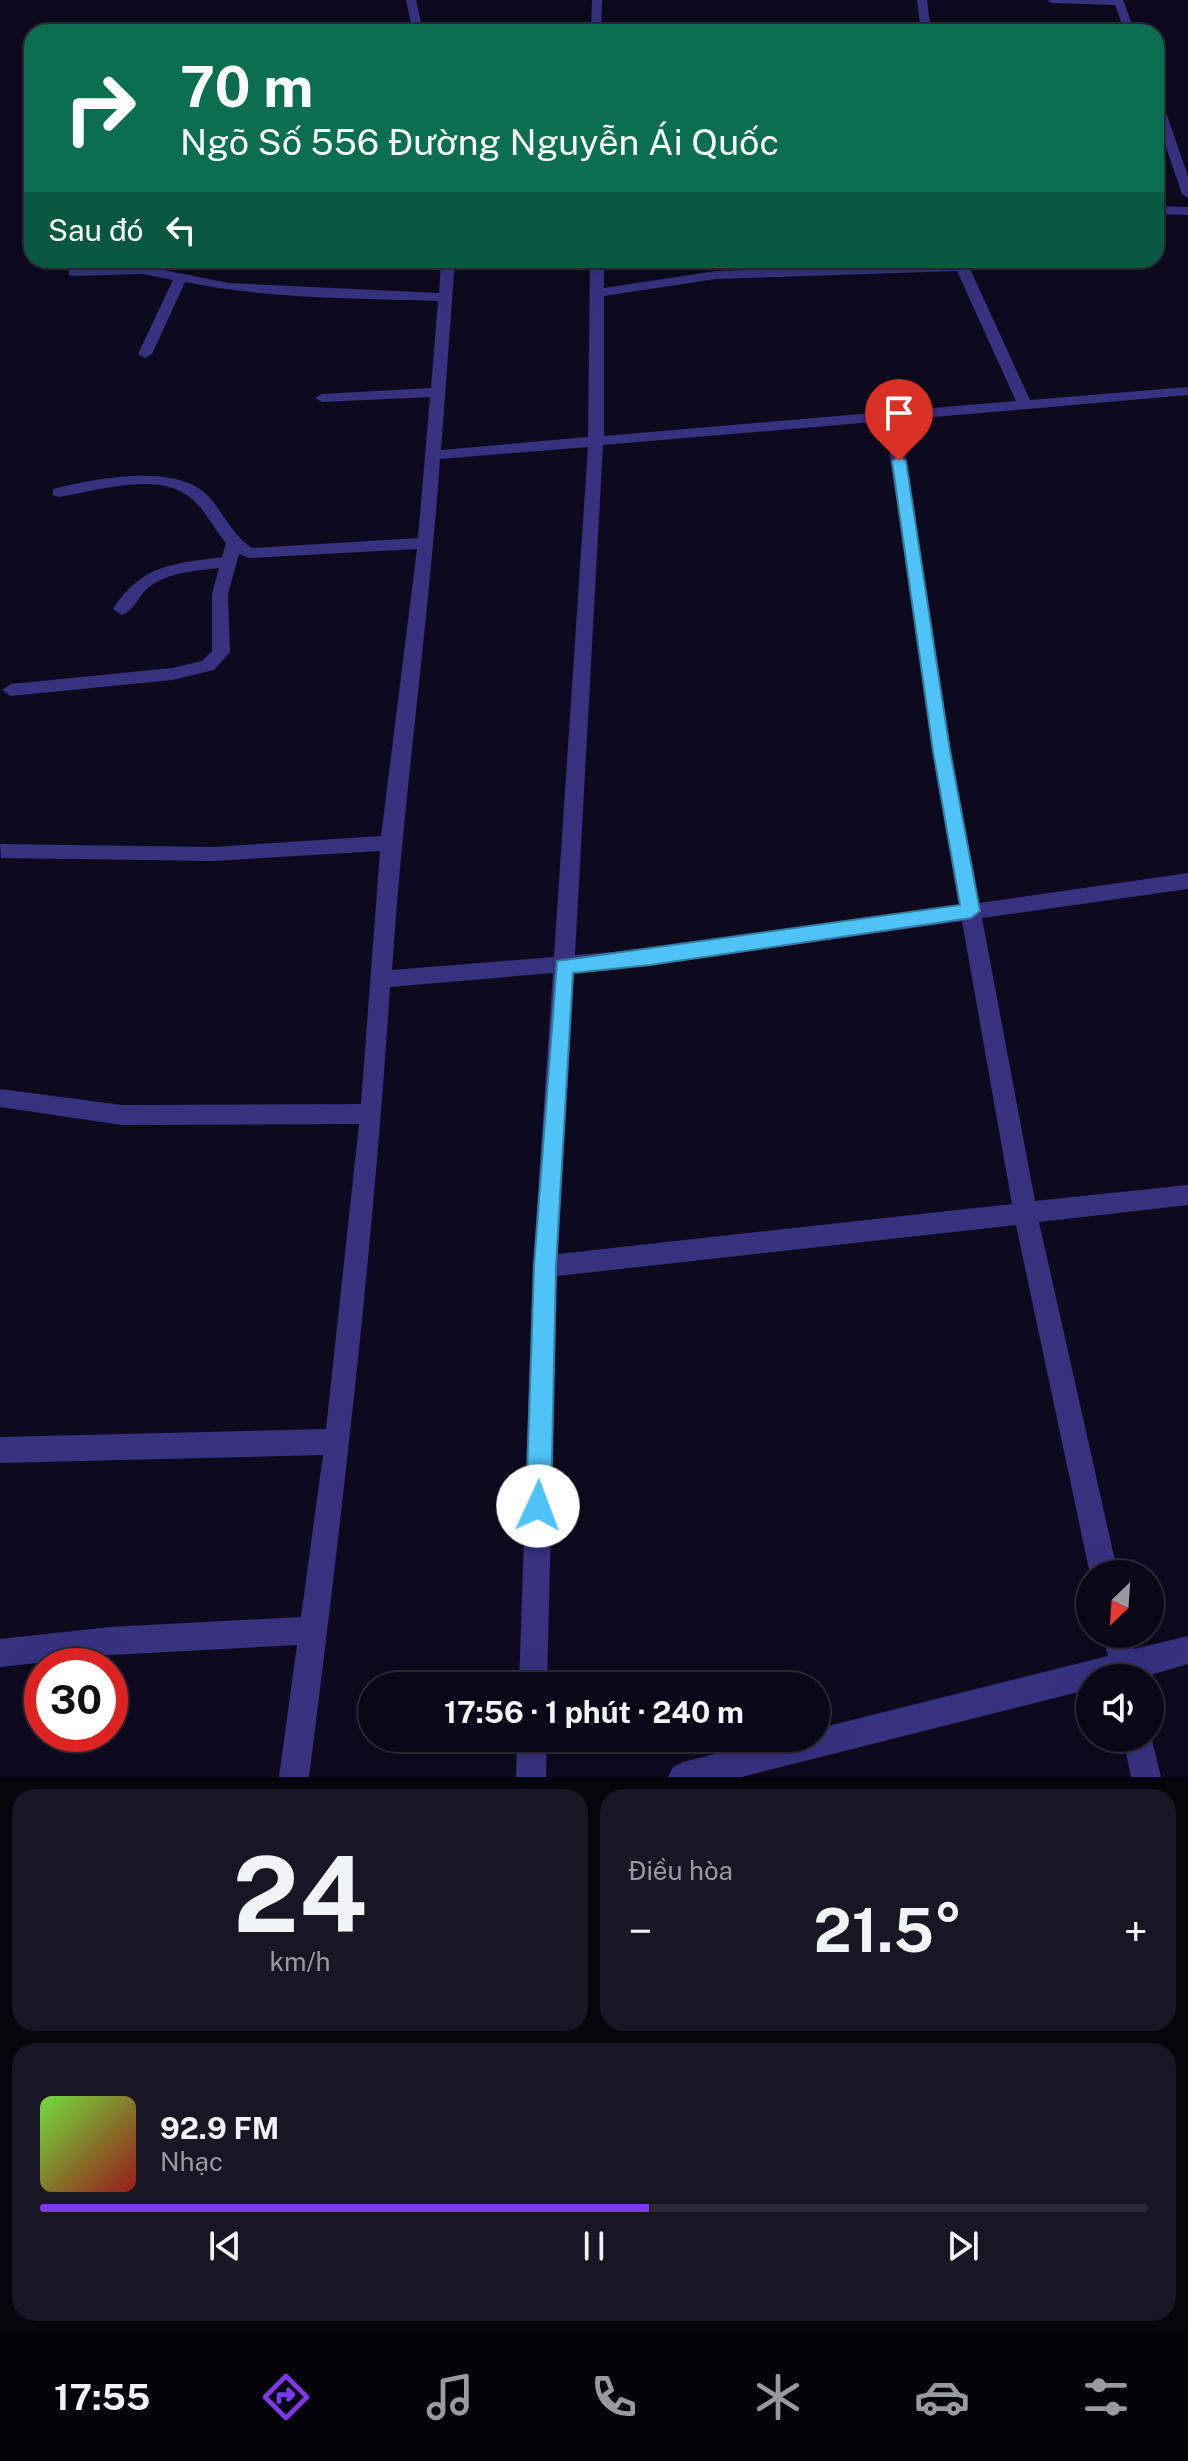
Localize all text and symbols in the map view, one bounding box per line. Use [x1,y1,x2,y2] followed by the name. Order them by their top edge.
[180,54,313,120] text: 70 m
[48,56,152,160] icon: right
[180,121,779,163] text: Ngõ Số 556 Đường Nguyễn Ái Quốc
[159,208,203,252] icon: left
[48,212,143,248] text: Sau đó
[865,379,933,461] pin
[877,391,921,435] icon: arrive
[496,1464,580,1548] position arrow
[1076,1560,1164,1648] north arrow
[1076,1560,1164,1752] map controls
[24,1648,128,1752] speed limit sign: 30
[1076,1664,1164,1752] button: sound
[444,1694,744,1730] text: 17:56 · 1 phút · 240 m
[233,1833,367,1955] text: 24
[628,1855,733,1886] text: Điều hòa
[814,1895,962,1966] text: 21.5°
[628,1905,652,1957] text: −
[1124,1905,1148,1957] text: +
[269,1946,331,1977] text: km/h
[160,2110,279,2146] text: 92.9 FM
[160,2146,223,2177] text: Nhạc
[203,2224,247,2268] icon: previous
[572,2224,616,2268] icon: pause
[941,2224,985,2268] icon: next
[258,2369,314,2425] icon: directions
[422,2369,478,2425] icon: music
[586,2369,642,2425] icon: phone
[750,2369,806,2425] icon: climate
[914,2369,970,2425] icon: car
[1078,2369,1134,2425] icon: filters
[54,2376,150,2418] text: 17:55

